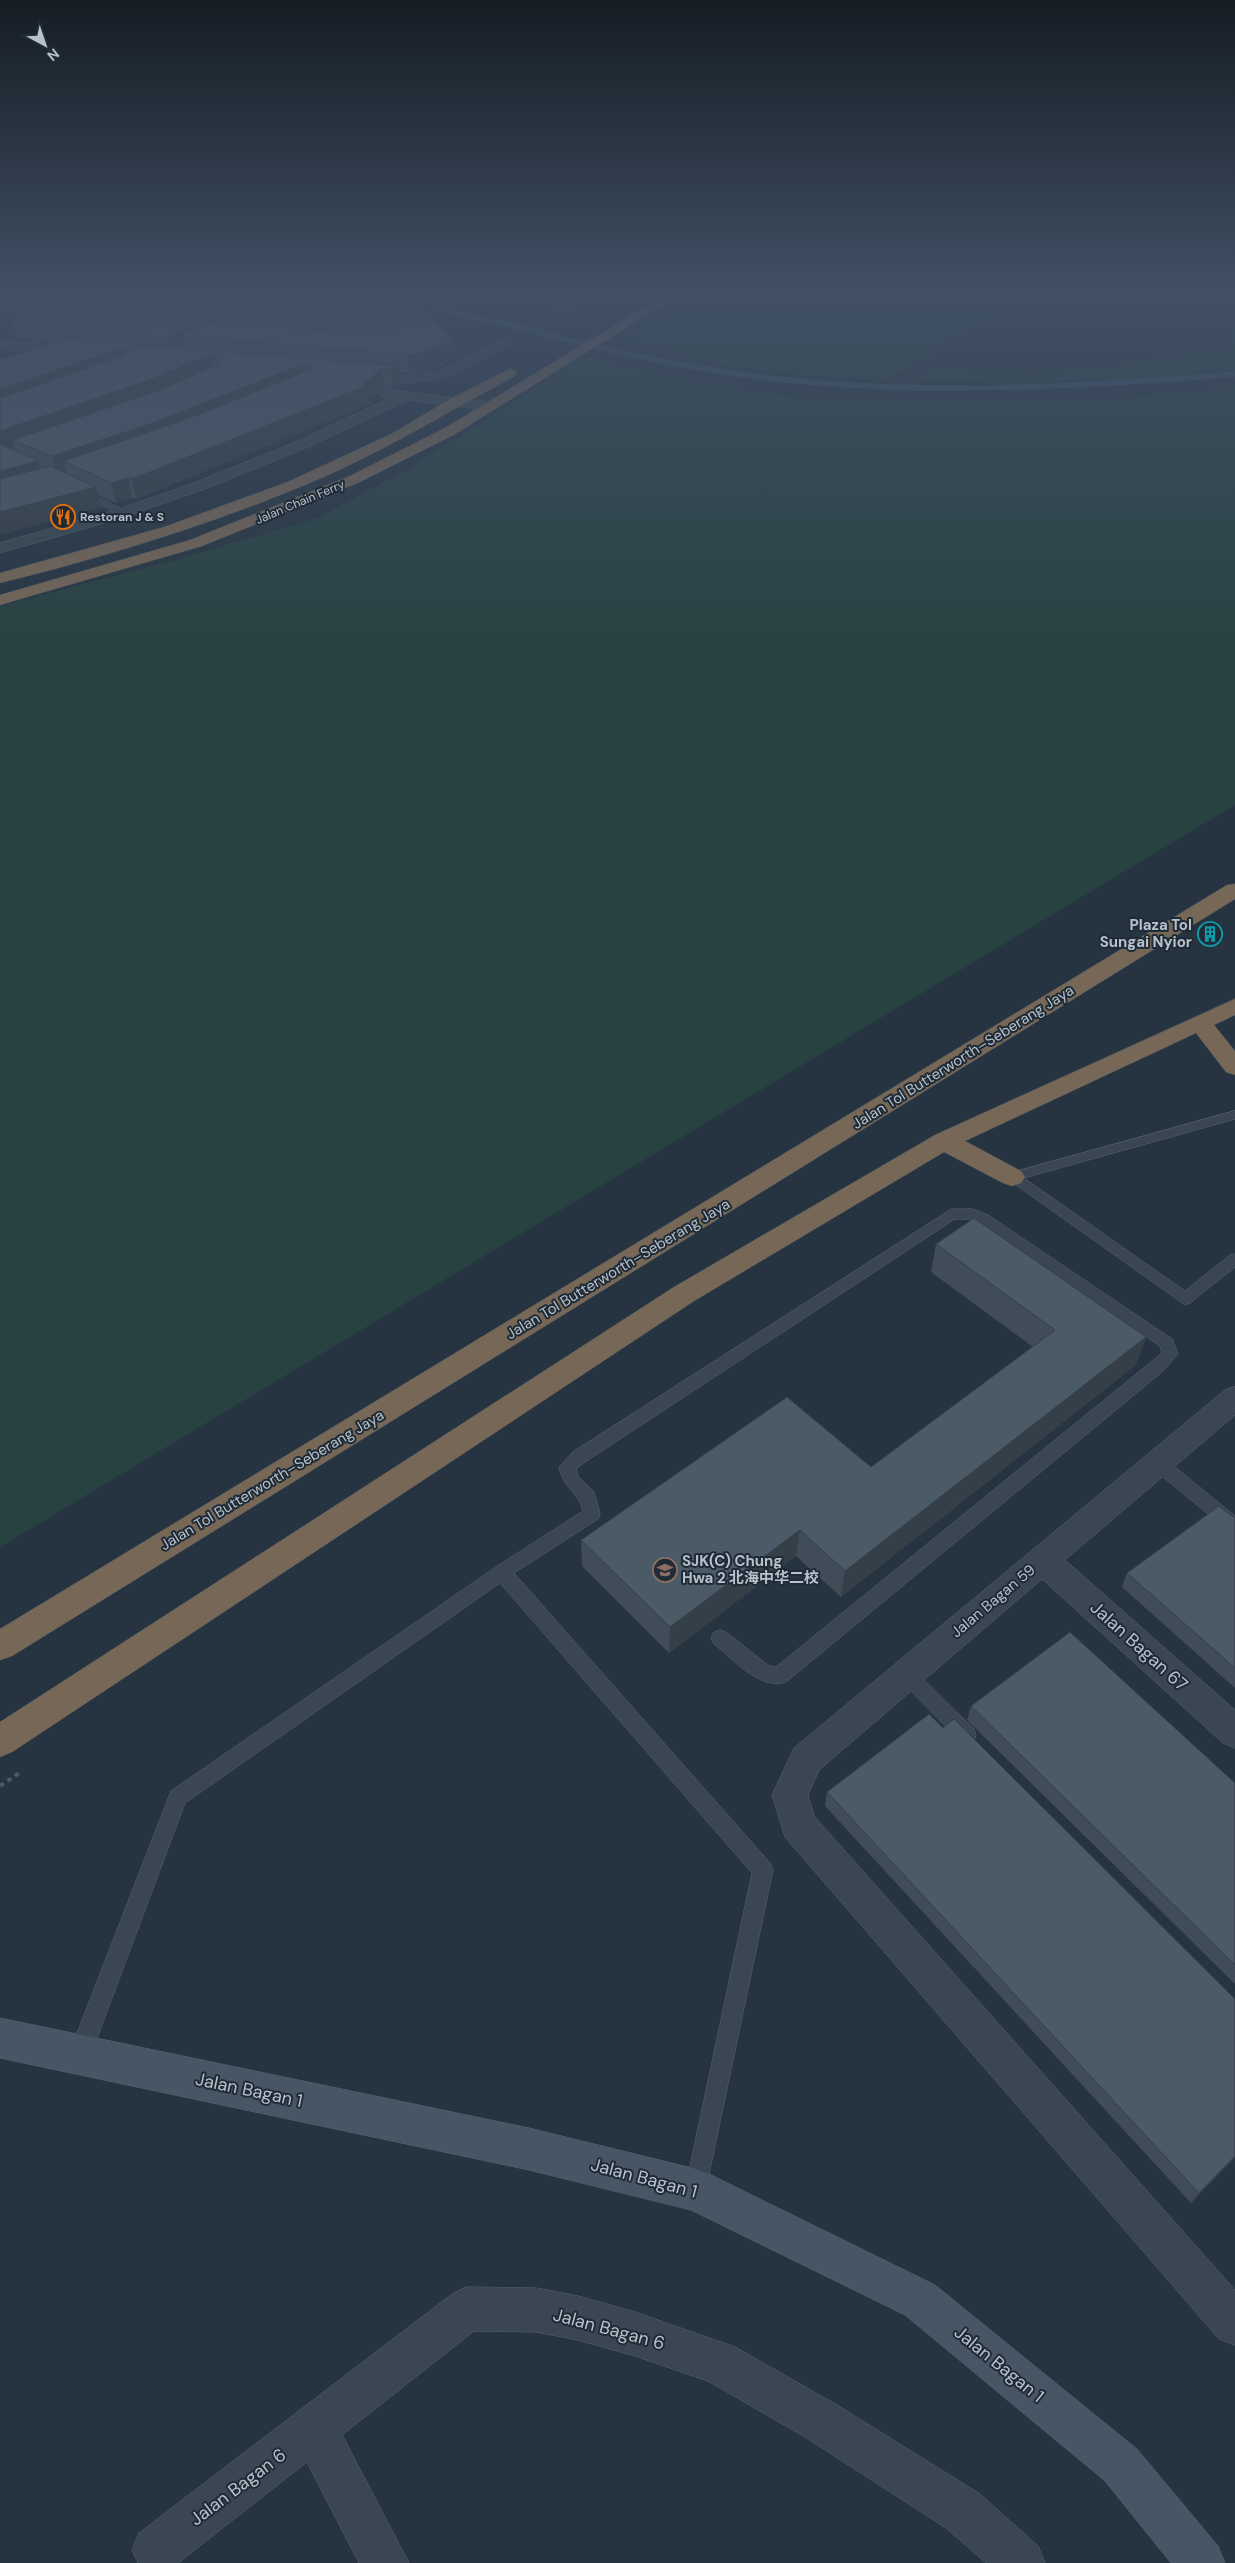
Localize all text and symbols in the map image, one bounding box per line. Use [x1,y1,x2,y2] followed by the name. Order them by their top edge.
[20,20,70,70] north arrow
[44,45,63,65] text: N
[253,476,347,528] street label: Jalan Chain Ferry
[50,504,76,530] restaurant icon: Restoran J & S
[80,509,164,525] place label: Restoran J & S
[1100,915,1192,952] place label: Plaza Tol Sungai Nyior
[1197,921,1223,947] building icon: Plaza Tol Sungai Nyior
[848,980,1078,1134] street label: Jalan Tol Butterworth–Seberang Jaya
[502,1194,734,1344] street label: Jalan Tol Butterworth–Seberang Jaya
[156,1405,388,1555] street label: Jalan Tol Butterworth–Seberang Jaya
[682,1551,819,1588] place label: SJK(C) Chung Hwa 2 北海中华二校
[652,1557,678,1583] school or university icon: SJK(C) Chung Hwa 2 北海中华二校
[947,1560,1039,1642] street label: Jalan Bagan 59
[1085,1596,1193,1696] street label: Jalan Bagan 67
[193,2067,305,2113] street label: Jalan Bagan 1
[588,2152,700,2204] street label: Jalan Bagan 1
[551,2303,667,2355] street label: Jalan Bagan 6
[949,2320,1049,2408] street label: Jalan Bagan 1
[185,2443,291,2531] street label: Jalan Bagan 6

